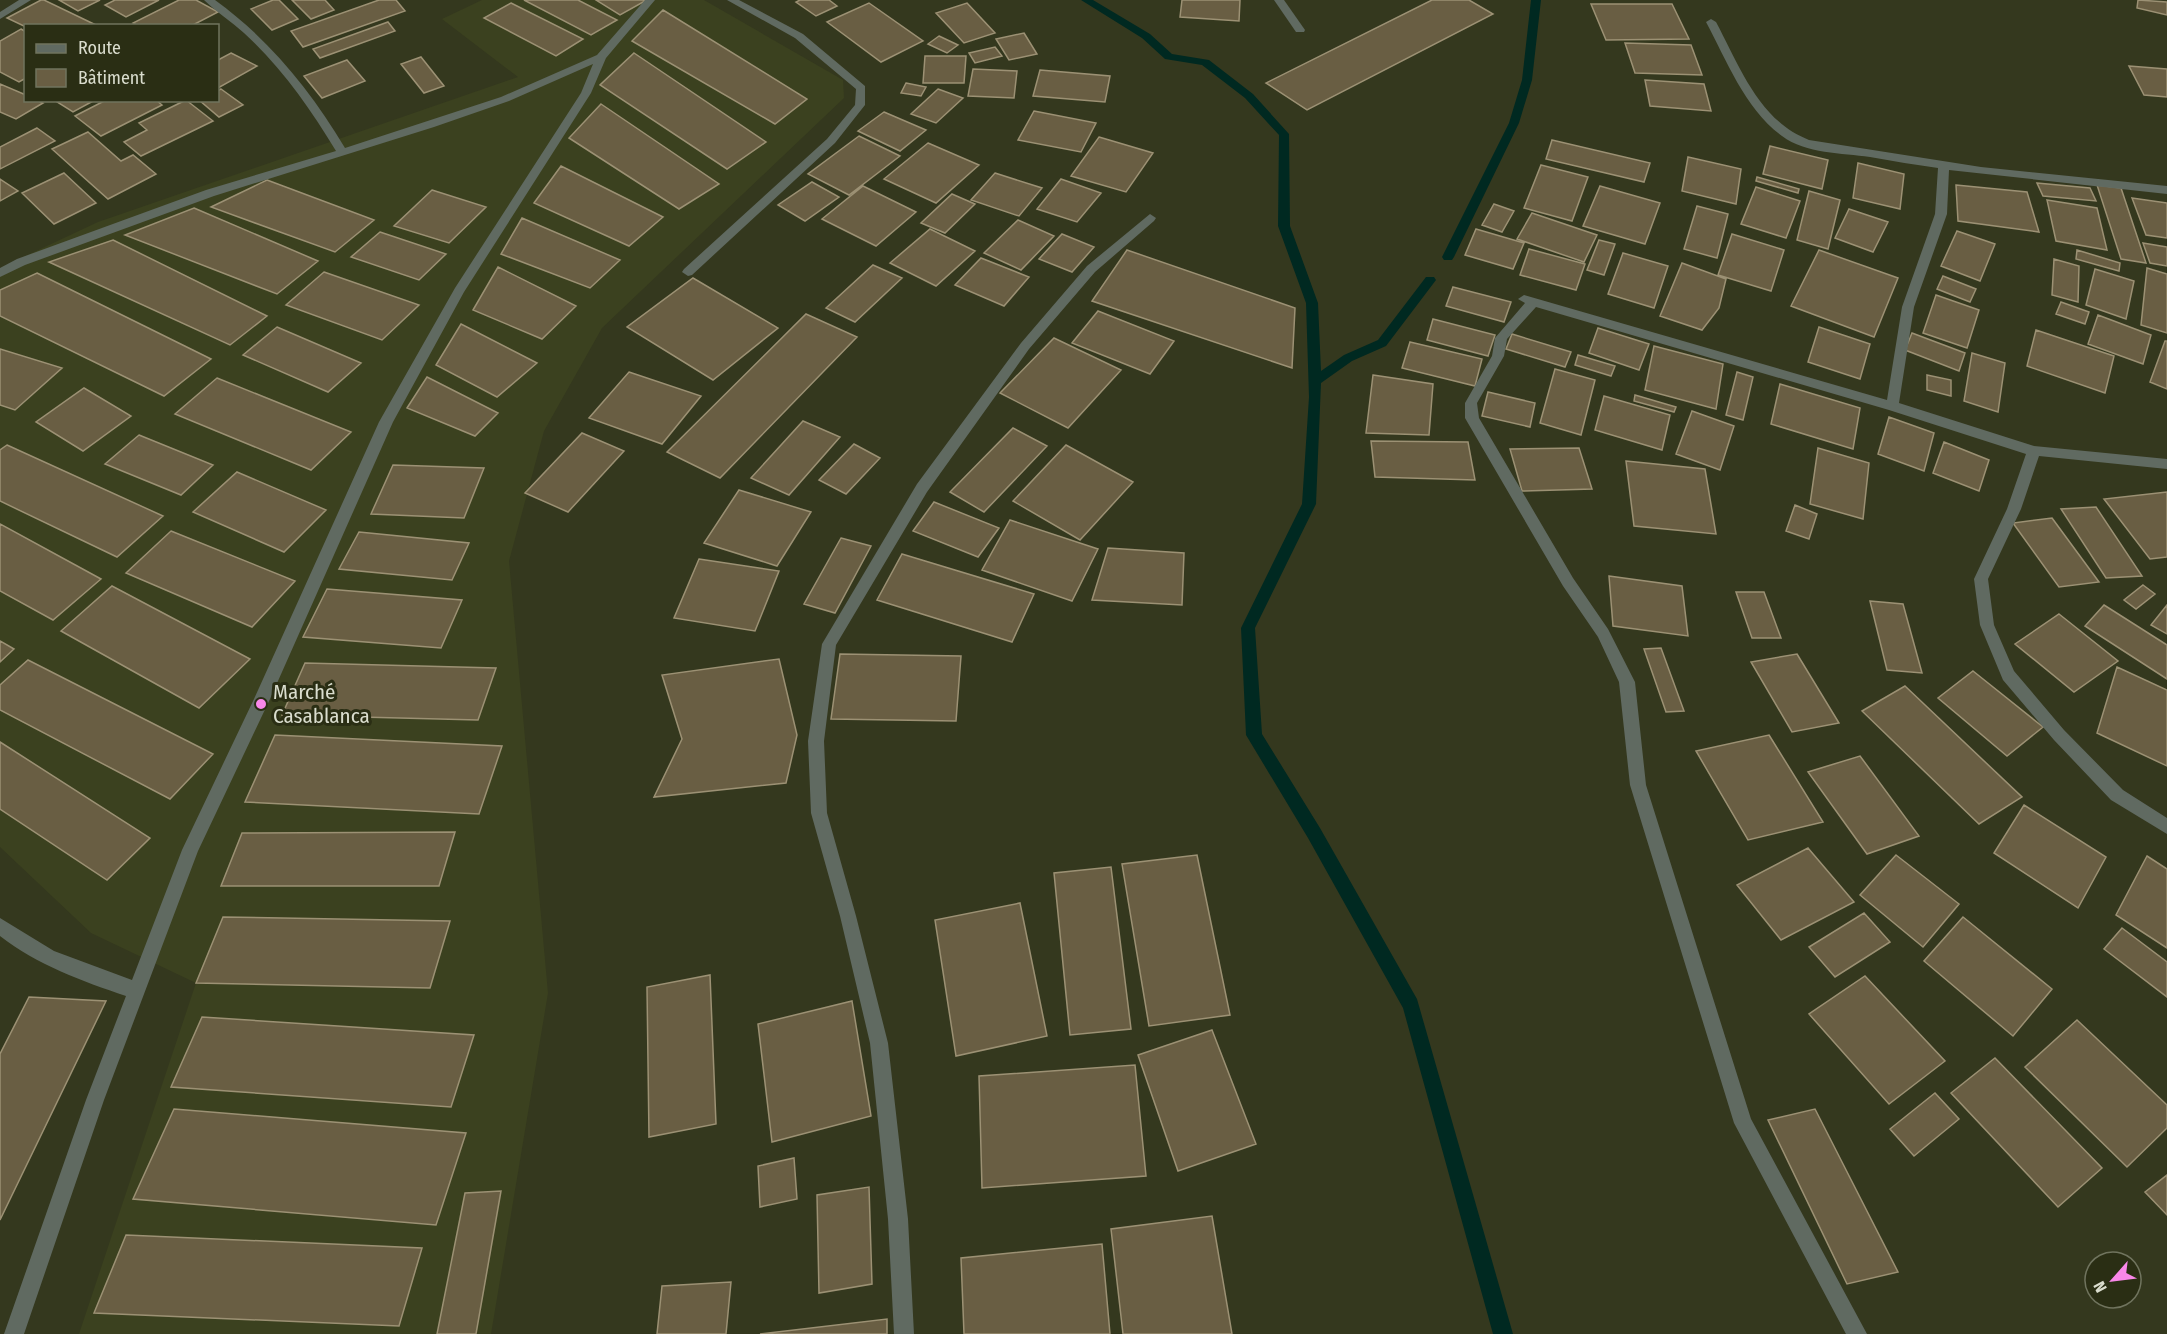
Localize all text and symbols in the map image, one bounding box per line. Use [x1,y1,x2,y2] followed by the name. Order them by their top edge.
[24,24,219,102] legend
[78,37,121,59] text: Route
[78,67,145,89] text: Bâtiment
[273,679,370,729] place label: Marché Casablanca
[254,697,268,711] marker: Marché Casablanca
[2083,1250,2143,1310] north arrow
[2090,1278,2111,1296] text: N

